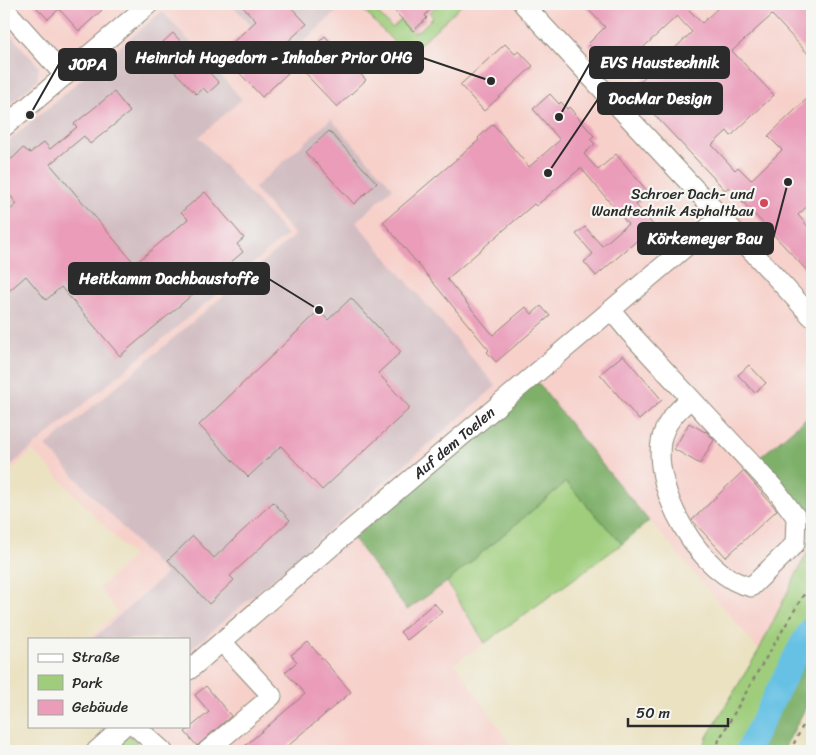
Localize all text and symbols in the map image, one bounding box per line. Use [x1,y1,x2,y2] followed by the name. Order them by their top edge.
[126,42,423,73] callout: Heinrich Hagedorn - Inhaber Prior OHG
[134,43,413,72] text: Heinrich Hagedorn - Inhaber Prior OHG
[590,47,729,78] callout: EVS Haustechnik
[600,48,720,77] text: EVS Haustechnik
[59,49,116,80] callout: JOPA
[68,50,107,79] text: JOPA
[598,83,722,114] callout: DocMar Design
[608,84,712,113] text: DocMar Design
[591,181,755,224] place label: Schroer Dach- und Wandtechnik Asphaltbau
[758,197,770,209] marker: Schroer Dach- und Wandtechnik Asphaltbau
[638,223,773,254] callout: Körkemeyer Bau
[646,224,763,253] text: Körkemeyer Bau
[69,263,269,294] callout: Heitkamm Dachbaustoffe
[78,264,260,293] text: Heitkamm Dachbaustoffe
[406,400,501,486] street label: Auf dem Toelen
[28,638,190,728] legend
[72,644,120,670] text: Straße
[72,670,103,696] text: Park
[72,694,128,720] text: Gebäude
[628,695,728,727] scale bar
[636,700,671,726] text: 50 m

